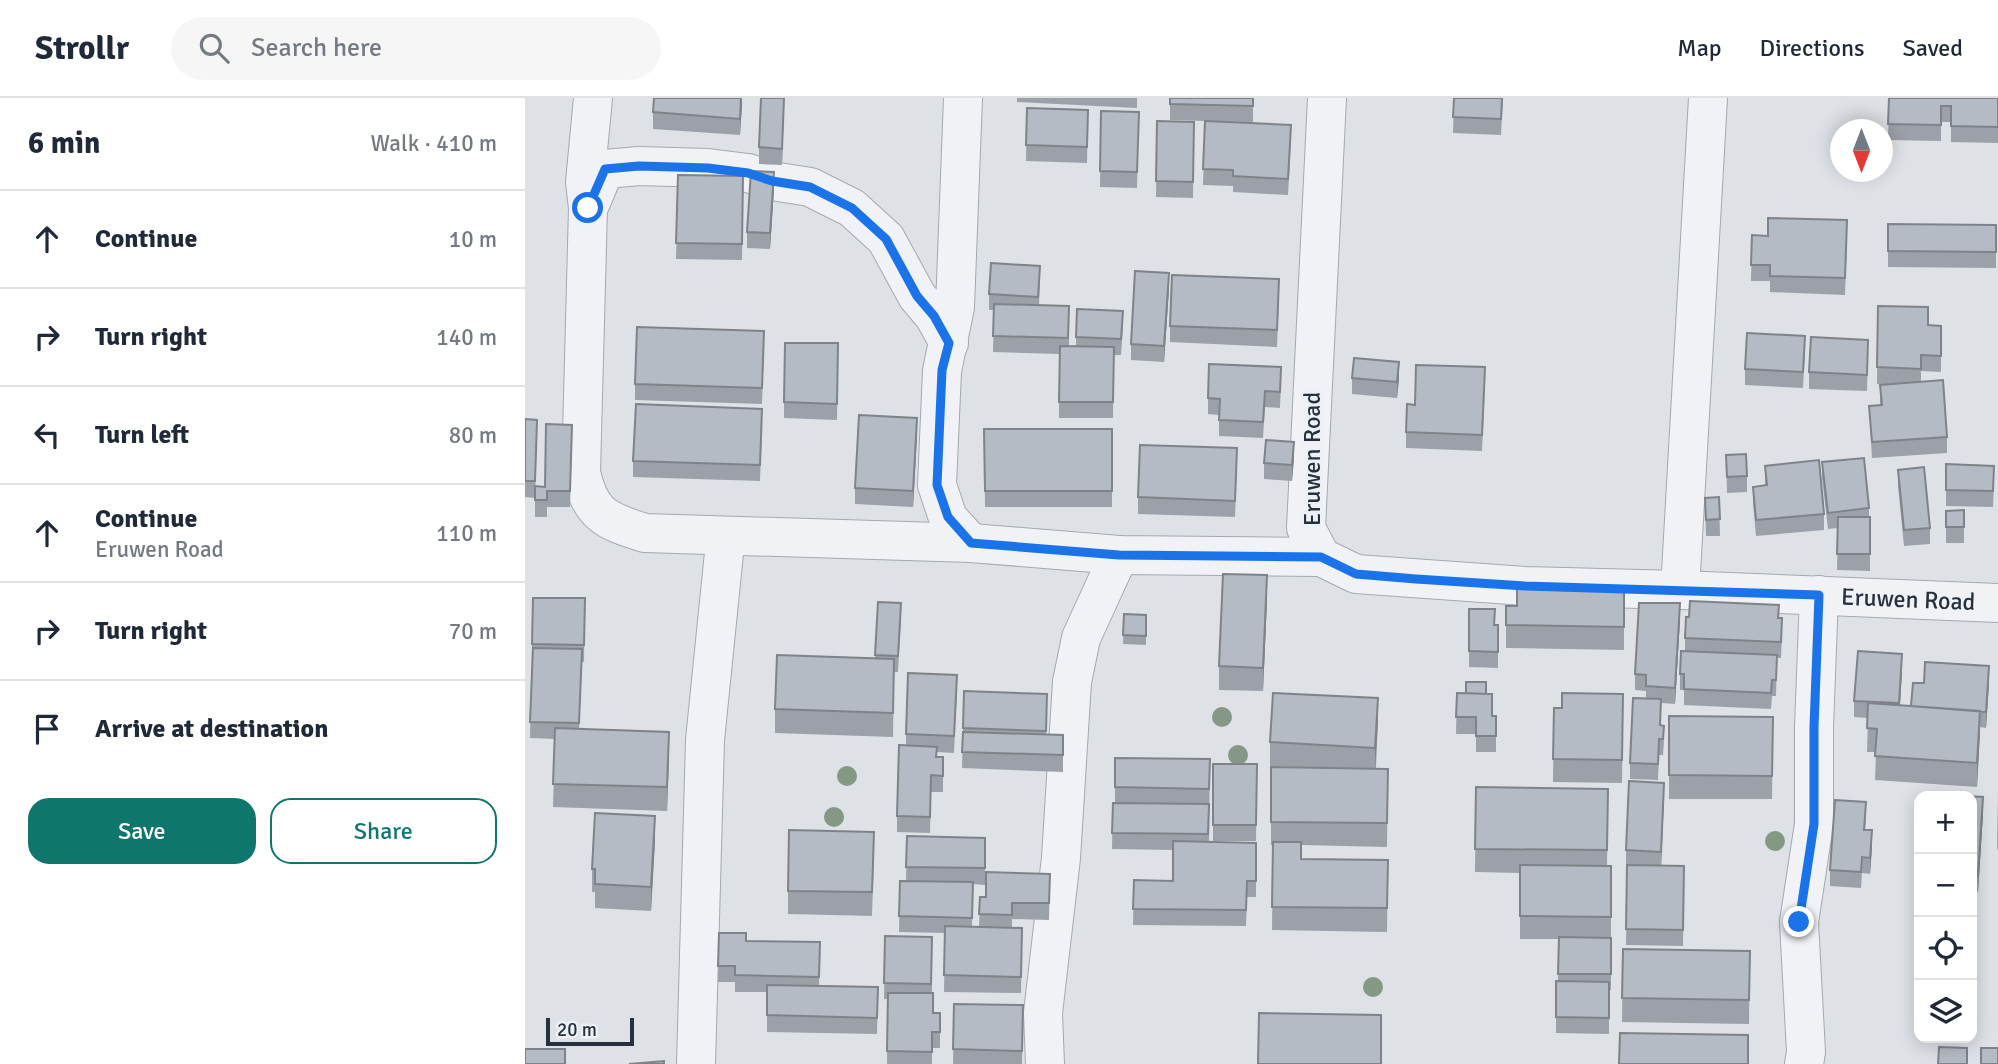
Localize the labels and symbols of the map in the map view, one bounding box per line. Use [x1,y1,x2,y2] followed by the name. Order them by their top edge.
[1830,119,1893,182] north arrow
[572,192,603,223] route start
[1297,392,1327,526] street label: Eruwen Road
[1841,582,1976,617] street label: Eruwen Road
[1783,906,1814,937] route end
[546,1015,633,1047] scale bar

